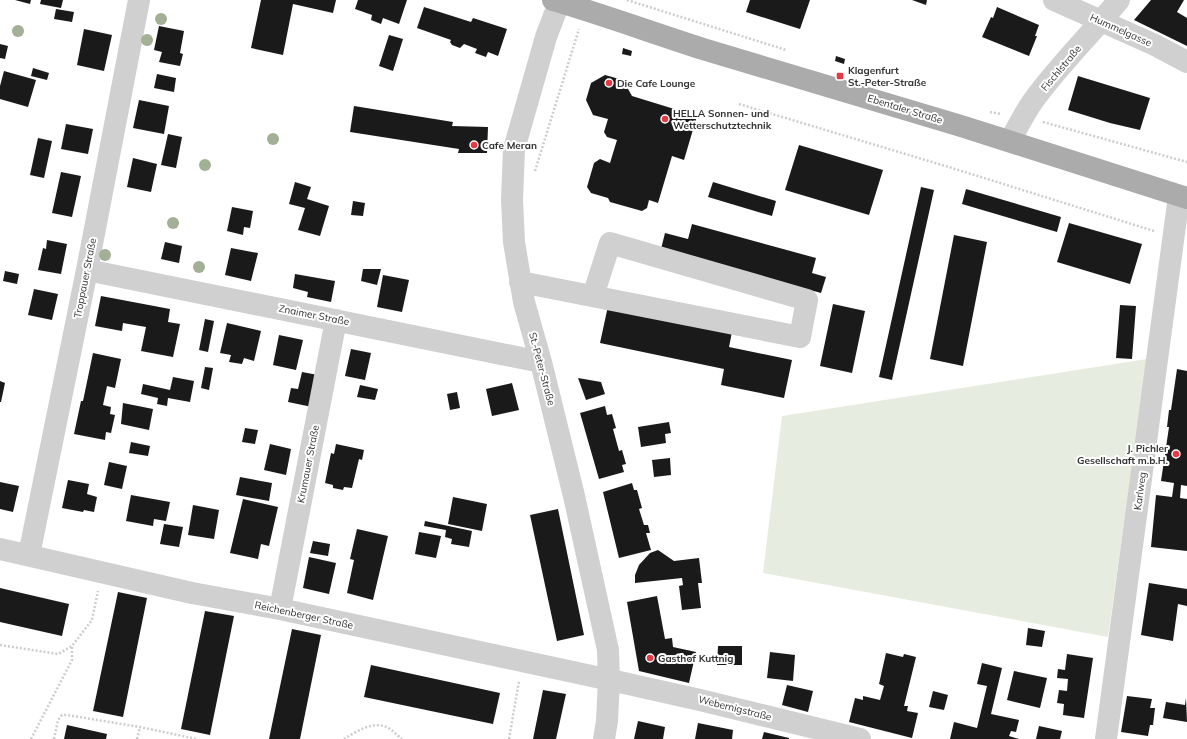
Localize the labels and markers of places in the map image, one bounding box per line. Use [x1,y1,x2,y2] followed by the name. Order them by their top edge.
[848,64,927,89] place label: Klagenfurt St.-Peter-Straße
[835,71,845,81] marker: Klagenfurt St.-Peter-Straße
[617,77,696,90] place label: Die Cafe Lounge
[604,78,614,88] marker: Die Cafe Lounge
[673,107,772,132] place label: HELLA Sonnen- und Wetterschutztechnik
[660,114,670,124] marker: HELLA Sonnen- und Wetterschutztechnik
[482,139,537,152] place label: Cafe Meran
[469,140,479,150] marker: Cafe Meran
[1077,442,1168,467] place label: J. Pichler Gesellschaft m.b.H.
[1171,449,1181,459] marker: J. Pichler Gesellschaft m.b.H.
[658,652,733,665] place label: Gasthof Kuttnig
[645,653,655,663] marker: Gasthof Kuttnig

